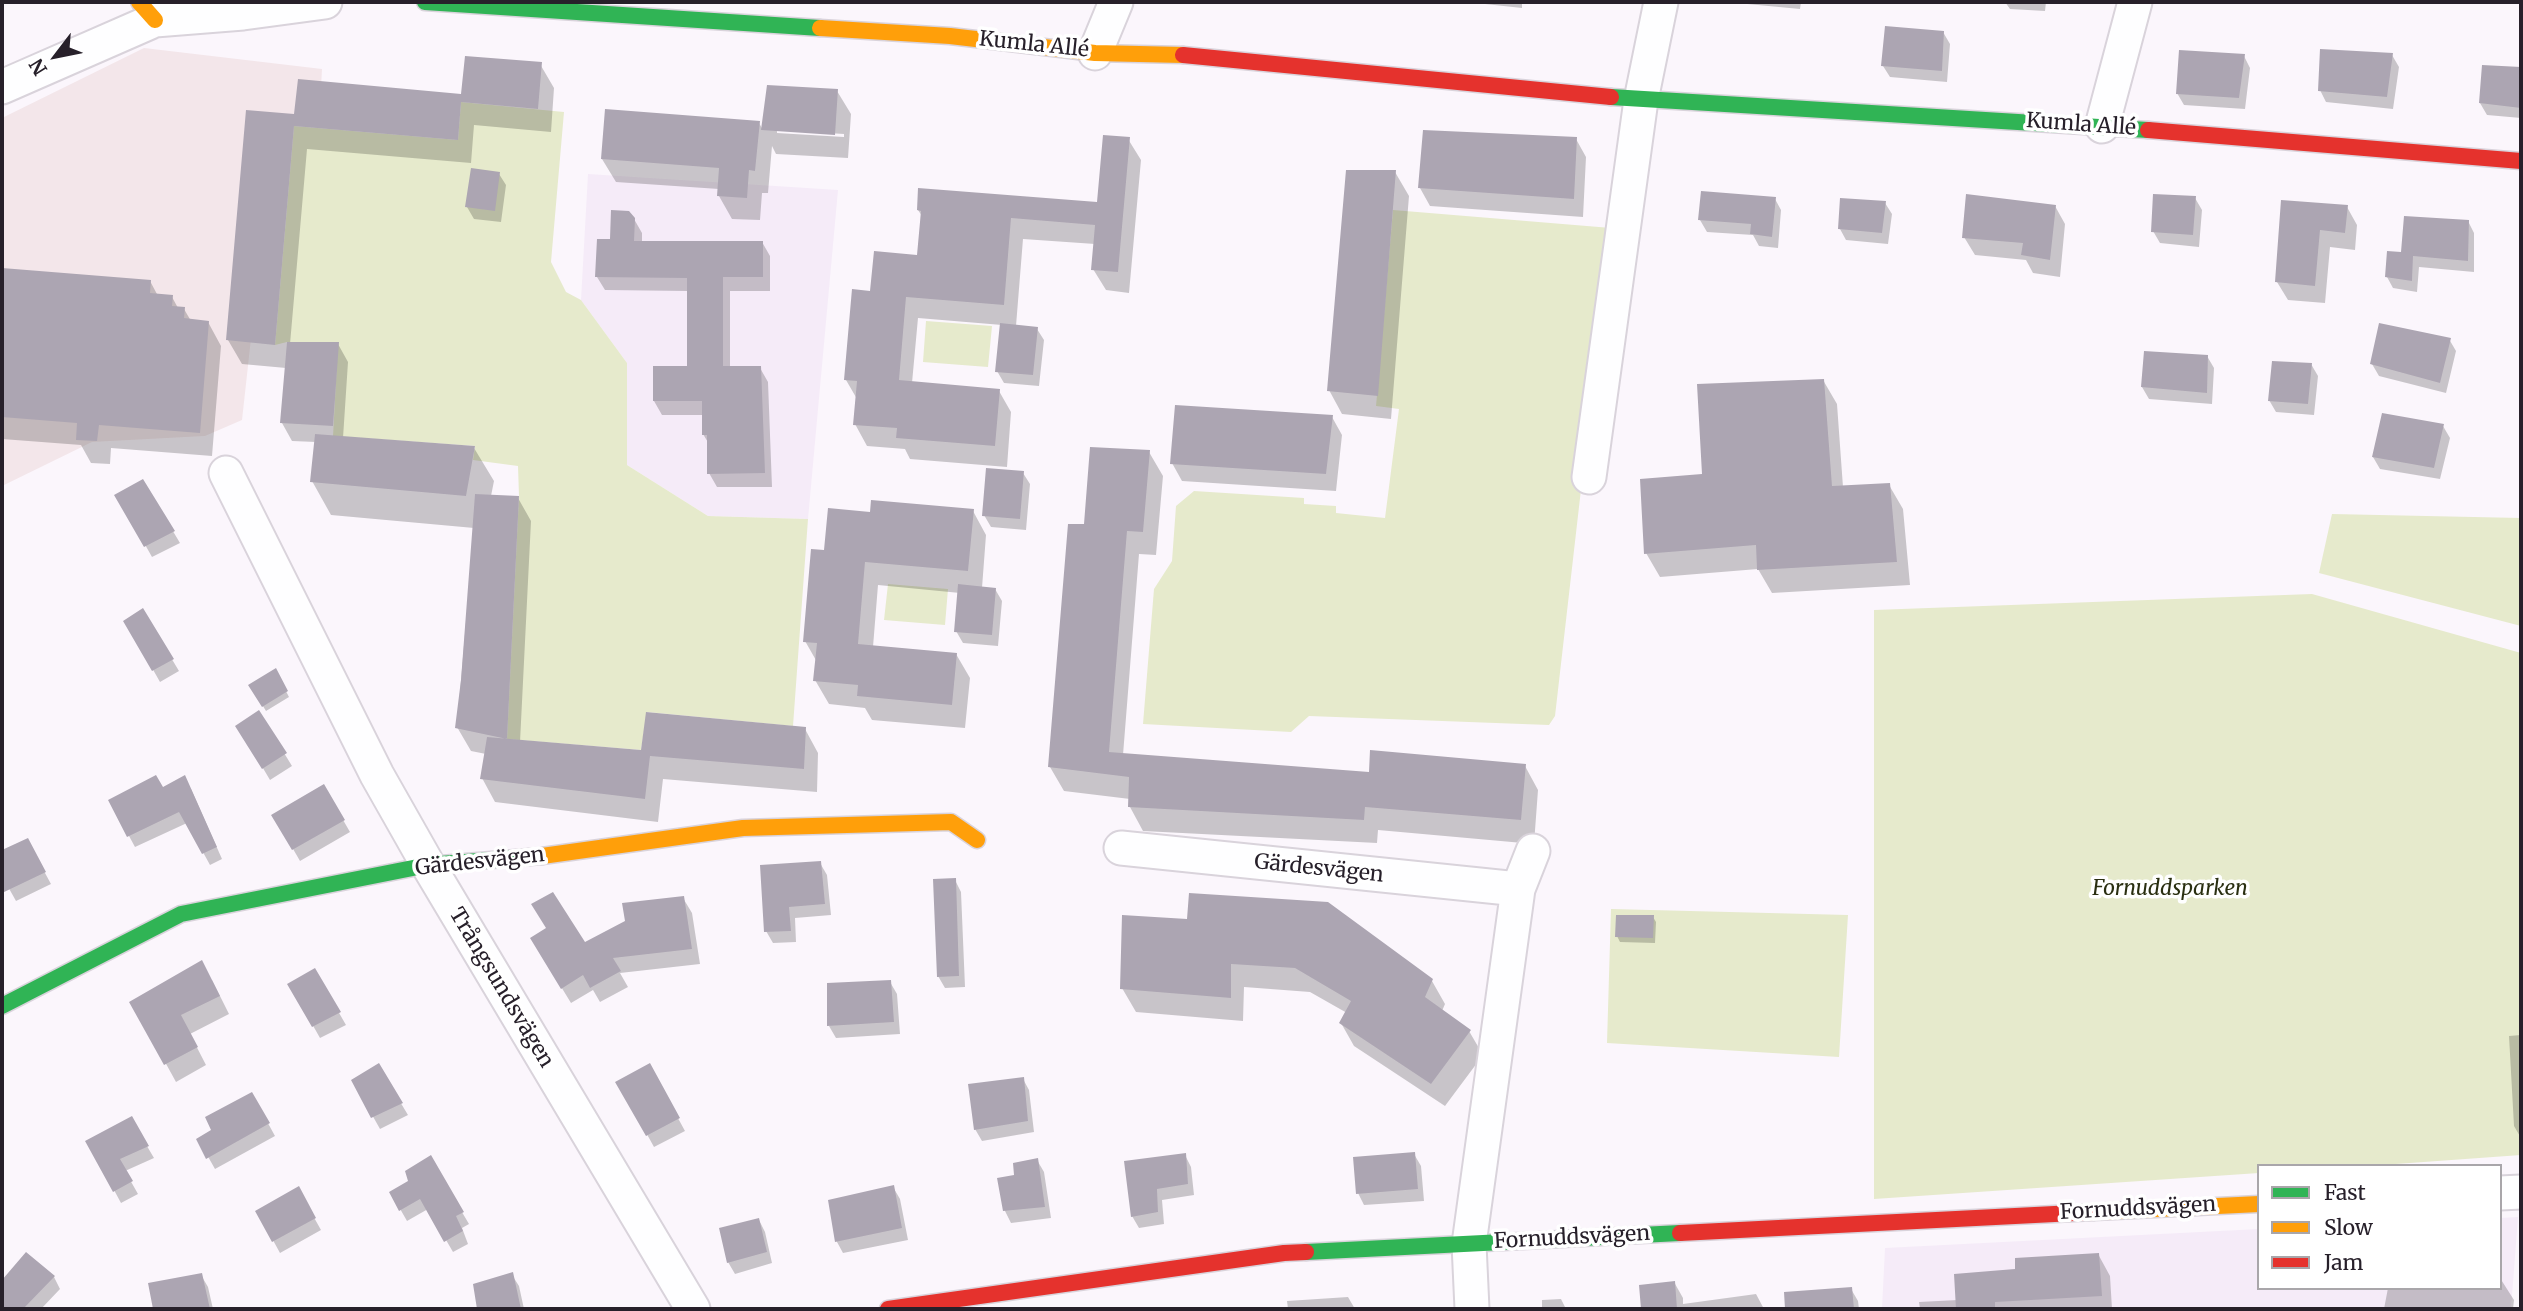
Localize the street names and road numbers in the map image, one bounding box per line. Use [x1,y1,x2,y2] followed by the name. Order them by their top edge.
[978,27,1090,63] street label: Kumla Allé
[2025,109,2137,141] street label: Kumla Allé
[414,843,546,881] street label: Gärdesvägen
[1253,850,1385,888] street label: Gärdesvägen
[443,904,559,1072] street label: Trångsundsvägen
[2059,1192,2217,1226] street label: Fornuddsvägen
[1493,1221,1651,1255] street label: Fornuddsvägen

